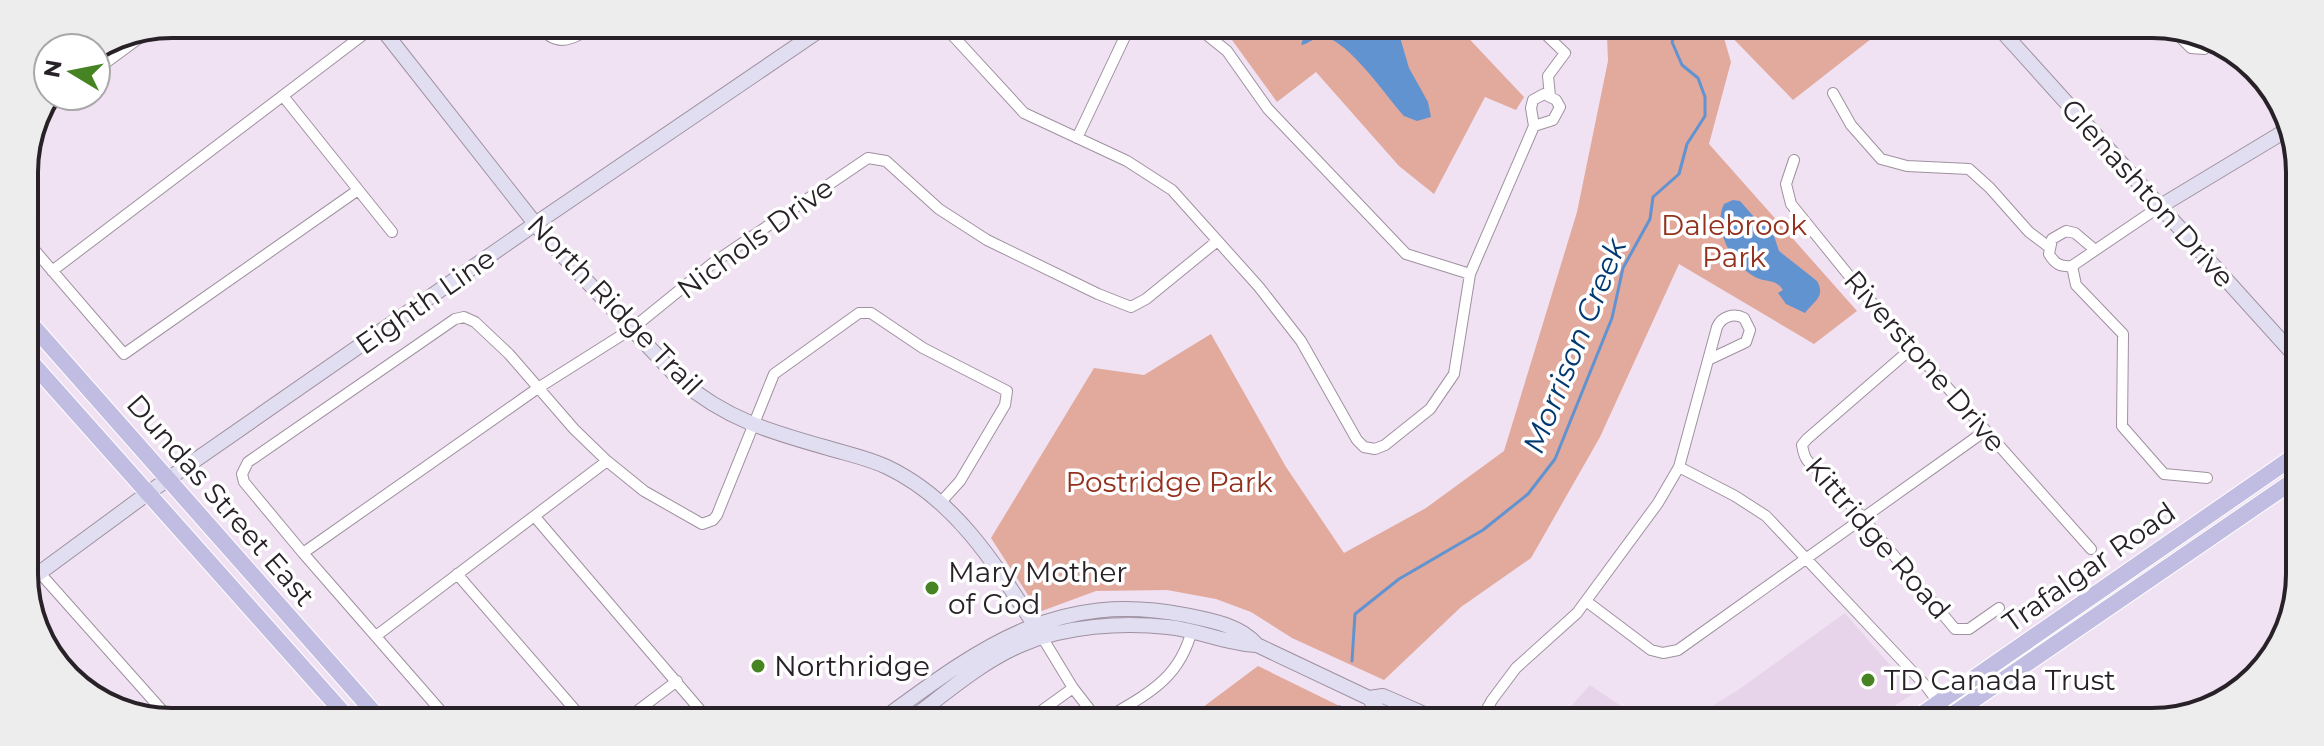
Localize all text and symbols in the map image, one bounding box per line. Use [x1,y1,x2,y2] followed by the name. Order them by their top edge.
[32,32,112,112] north arrow
[38,58,68,80] text: N
[2054,92,2242,294] street label: Glenashton Drive
[670,170,840,306] street label: Nichols Drive
[520,208,710,402] street label: North Ridge Trail
[1661,208,1807,274] park label: Dalebrook Park
[1515,232,1635,458] water label: Morrison Creek
[349,241,501,361] street label: Eighth Line
[1837,263,2013,459] street label: Riverstone Drive
[120,387,322,613] street label: Dundas Street East
[1798,450,1958,626] street label: Kittridge Road
[1065,465,1273,499] park label: Postridge Park
[1996,495,2182,639] street label: Trafalgar Road
[948,555,1128,621] place label: Mary Mother of God
[923,579,941,597] marker: Mary Mother of God
[774,649,930,683] place label: Northridge
[749,657,767,675] marker: Northridge
[1884,663,2116,697] place label: TD Canada Trust
[1859,671,1877,689] marker: TD Canada Trust

